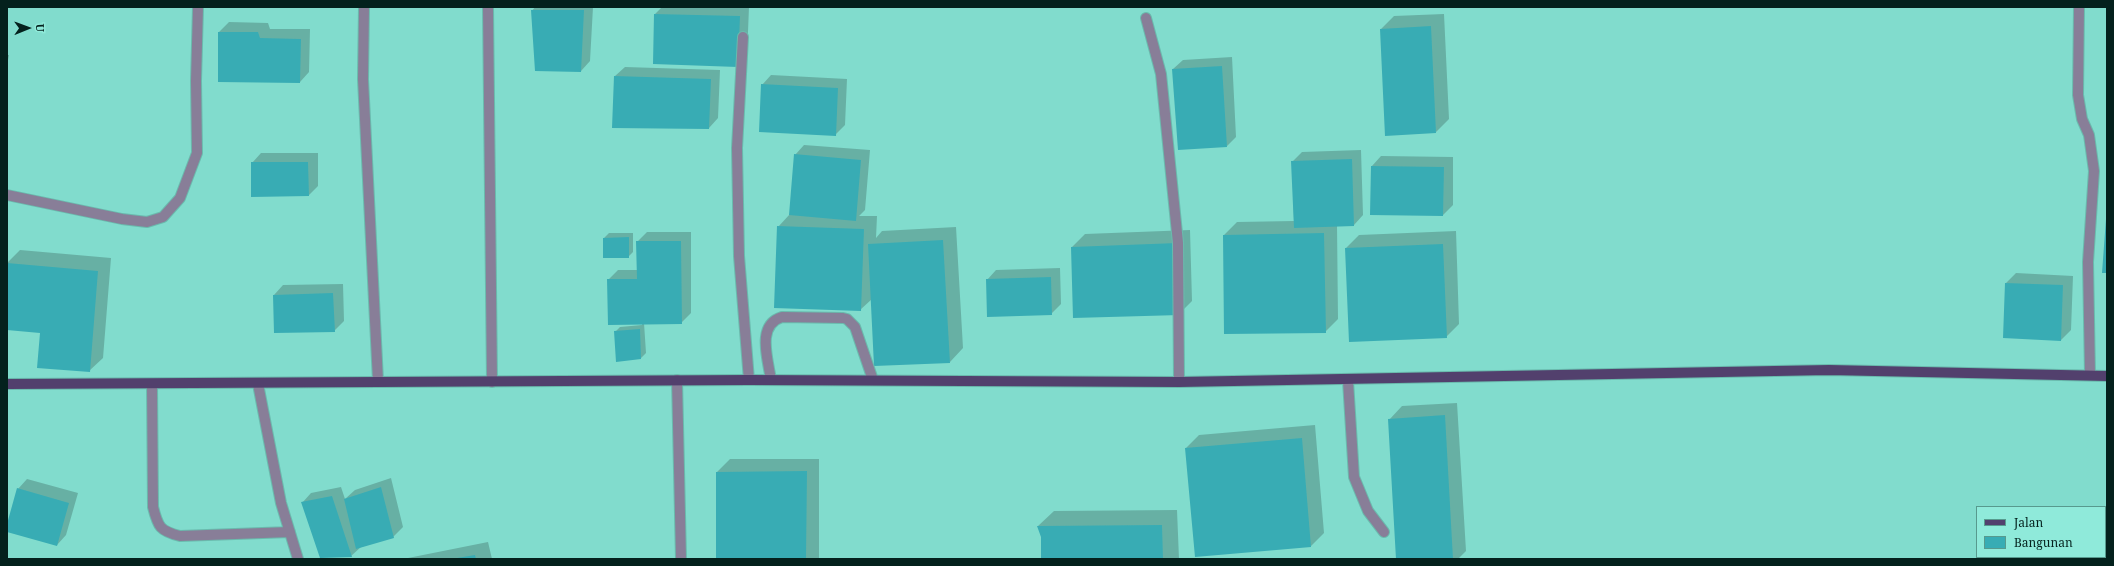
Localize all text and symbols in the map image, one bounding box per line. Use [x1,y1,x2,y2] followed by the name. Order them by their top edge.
[8,8,48,48] north arrow
[33,24,48,32] text: U
[1976,506,2106,558] legend
[2014,514,2043,531] text: Jalan
[2014,534,2073,551] text: Bangunan

